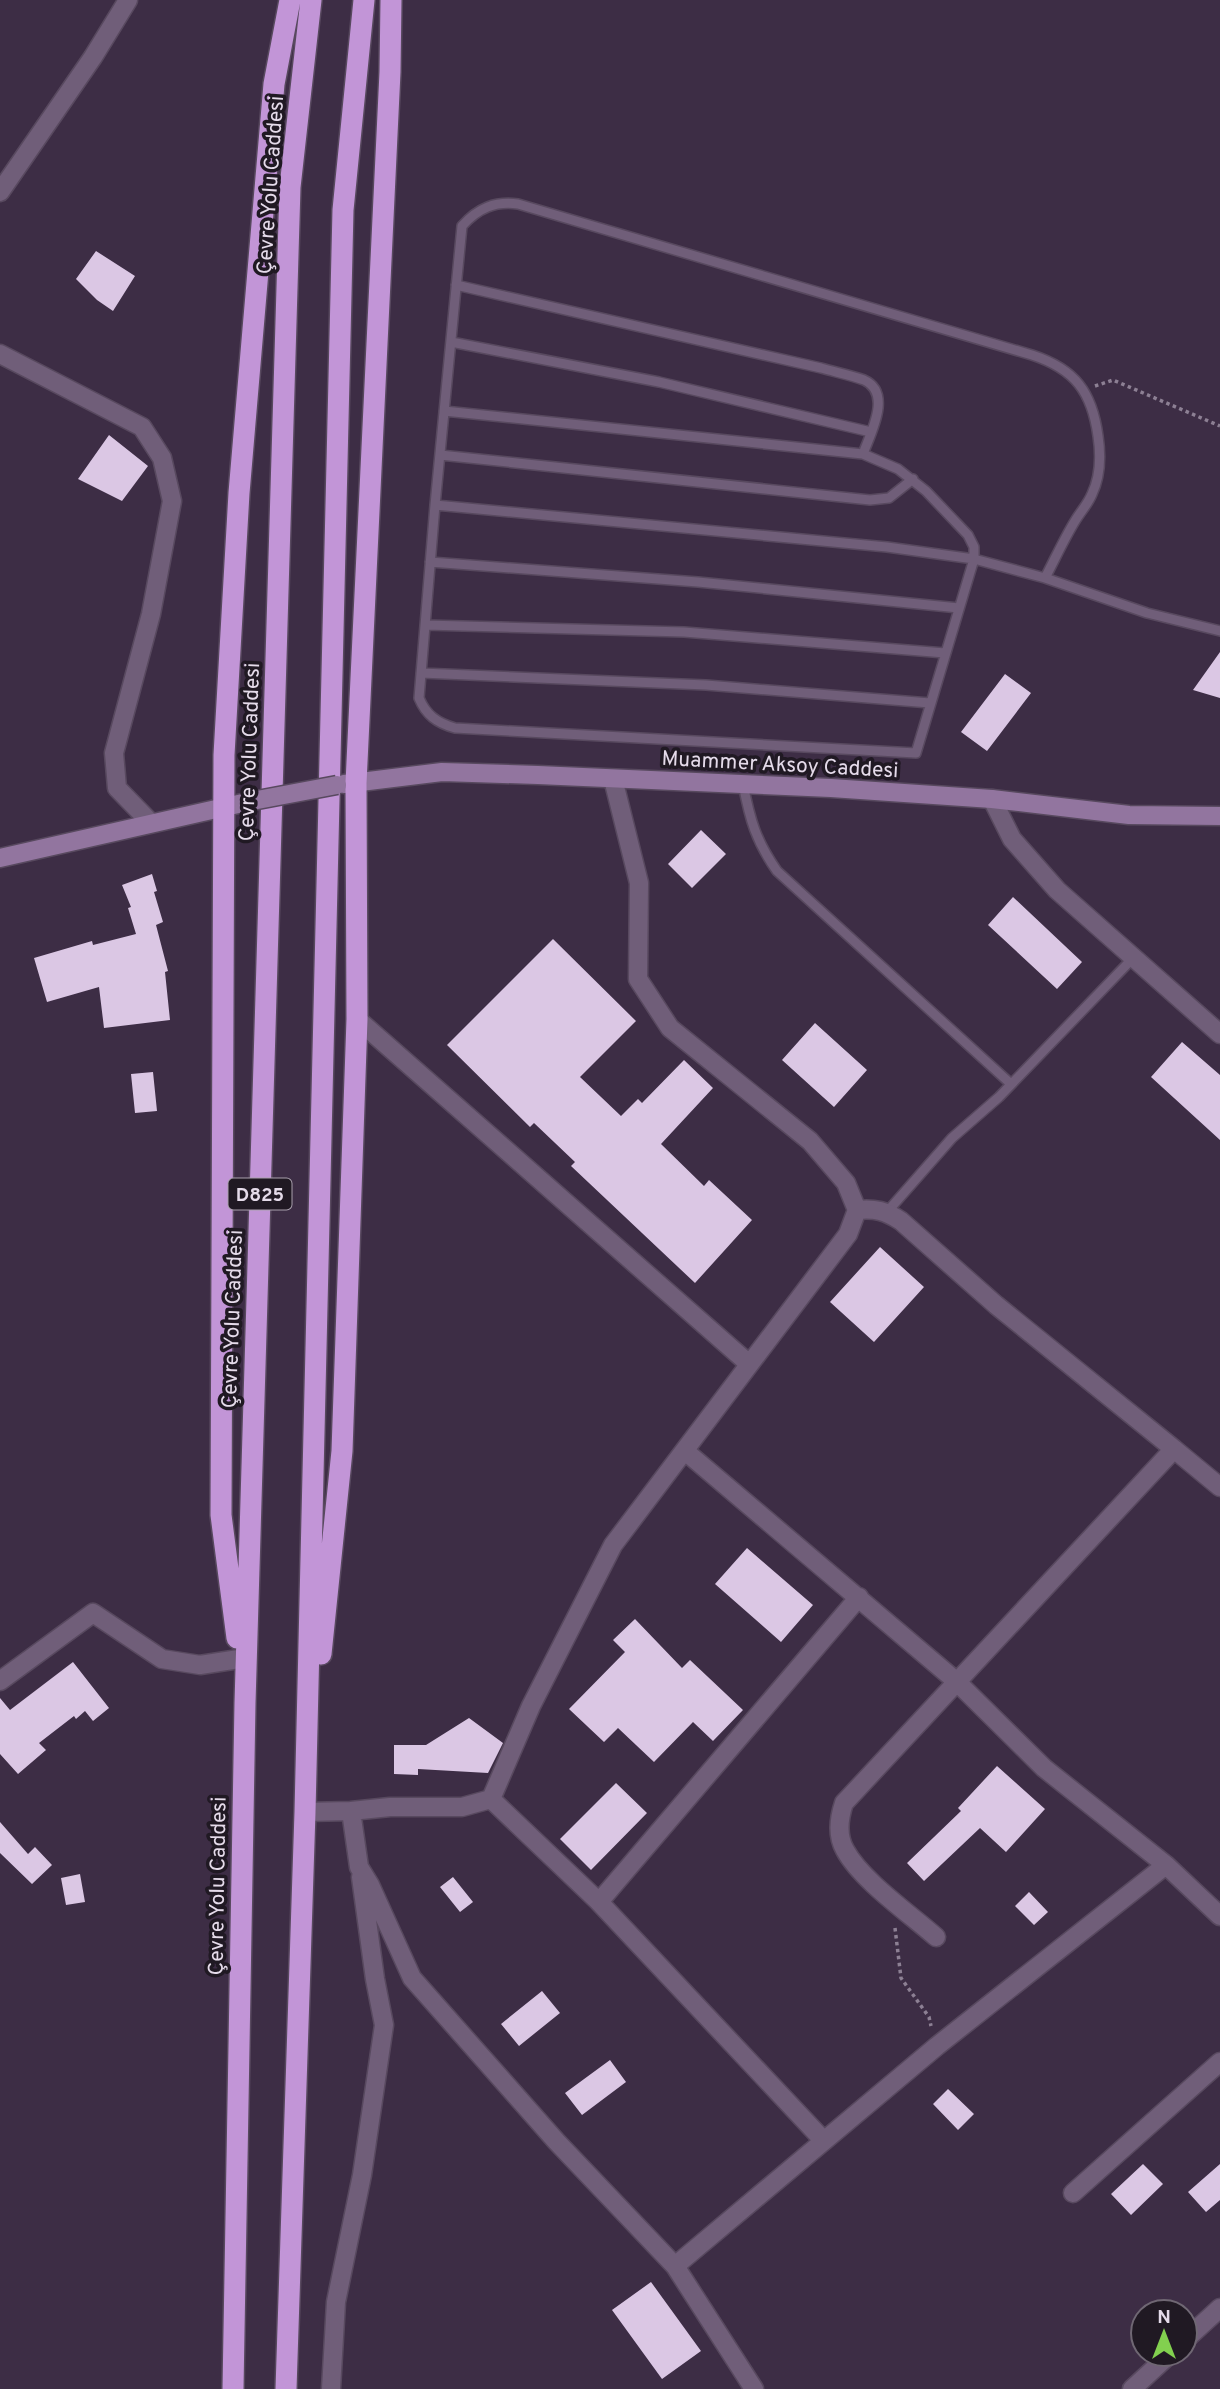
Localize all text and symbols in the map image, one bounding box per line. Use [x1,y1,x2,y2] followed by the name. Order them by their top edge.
[252,95,291,275] street label: Çevre Yolu Caddesi
[234,662,267,842] street label: Çevre Yolu Caddesi
[661,746,899,785] street label: Muammer Aksoy Caddesi
[229,1178,292,1210] road number: D825
[217,1229,250,1409] street label: Çevre Yolu Caddesi
[203,1796,234,1976] street label: Çevre Yolu Caddesi
[1129,2298,1199,2368] north arrow
[1157,2306,1171,2330] text: N

